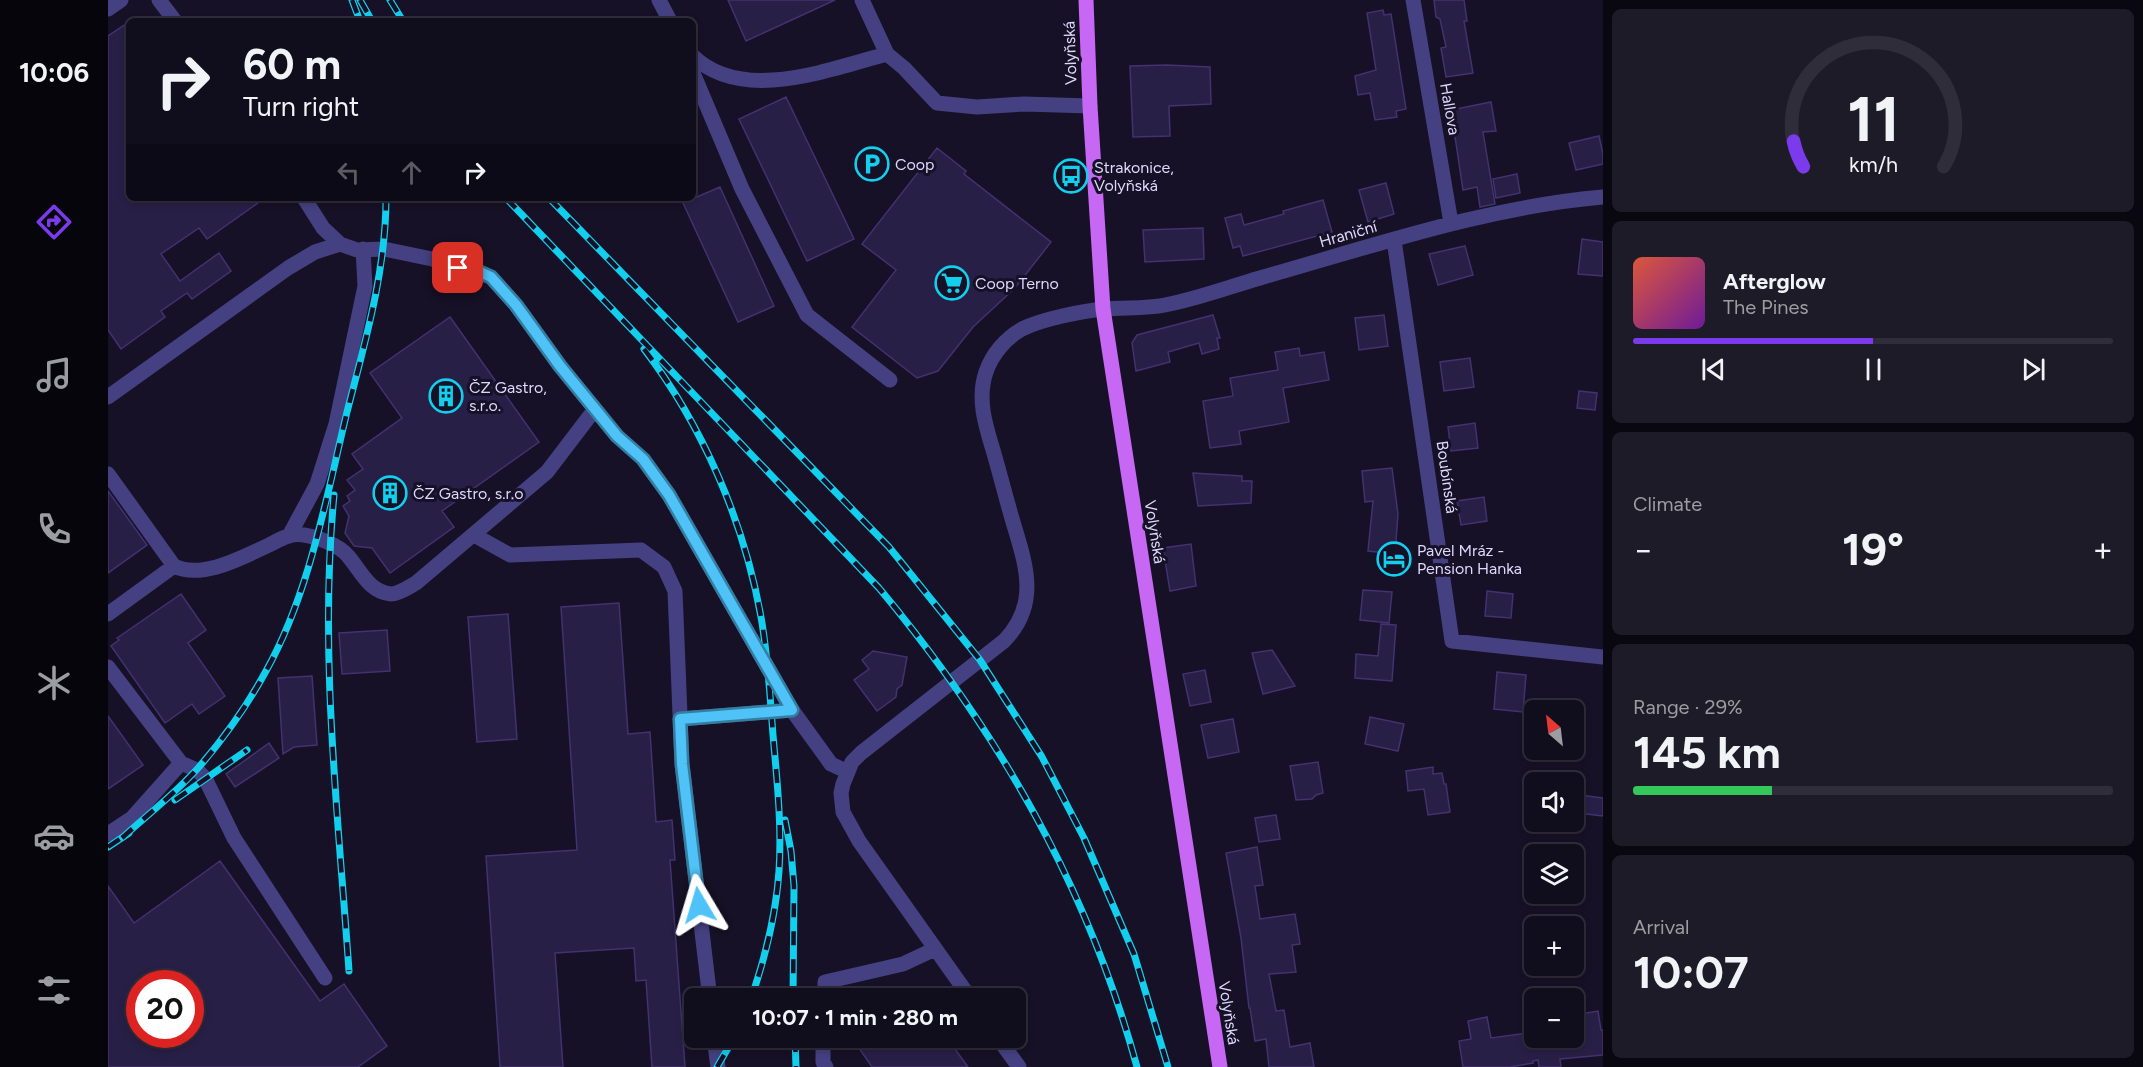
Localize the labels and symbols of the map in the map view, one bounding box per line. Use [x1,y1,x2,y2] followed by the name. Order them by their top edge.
[1059,21,1081,85] street label: Volyňská
[1436,81,1464,137] street label: Hallova
[854,146,890,182] parking icon: Coop
[895,155,935,174] place label: Coop
[1053,158,1089,194] bus stop icon: Strakonice, Volyňská
[1094,158,1174,195] place label: Strakonice, Volyňská
[1317,216,1380,251] street label: Hraniční
[432,242,483,293] pin
[934,265,970,301] supermarket icon: Coop Terno
[975,274,1059,293] place label: Coop Terno
[428,378,464,414] building icon: ČZ Gastro, s.r.o.
[469,378,547,415] place label: ČZ Gastro, s.r.o.
[1432,439,1462,515] street label: Boubínská
[372,475,408,511] building icon: ČZ Gastro, s.r.o
[413,484,524,503] place label: ČZ Gastro, s.r.o
[1141,499,1169,565] street label: Volyňská
[1376,541,1412,577] hotel icon: Pavel Mráz - Pension Hanka
[1417,541,1522,578] place label: Pavel Mráz - Pension Hanka
[1524,700,1584,760] north arrow
[667,873,731,937] position arrow
[126,970,204,1048] speed limit sign: 20
[1215,980,1243,1046] street label: Volyňská

